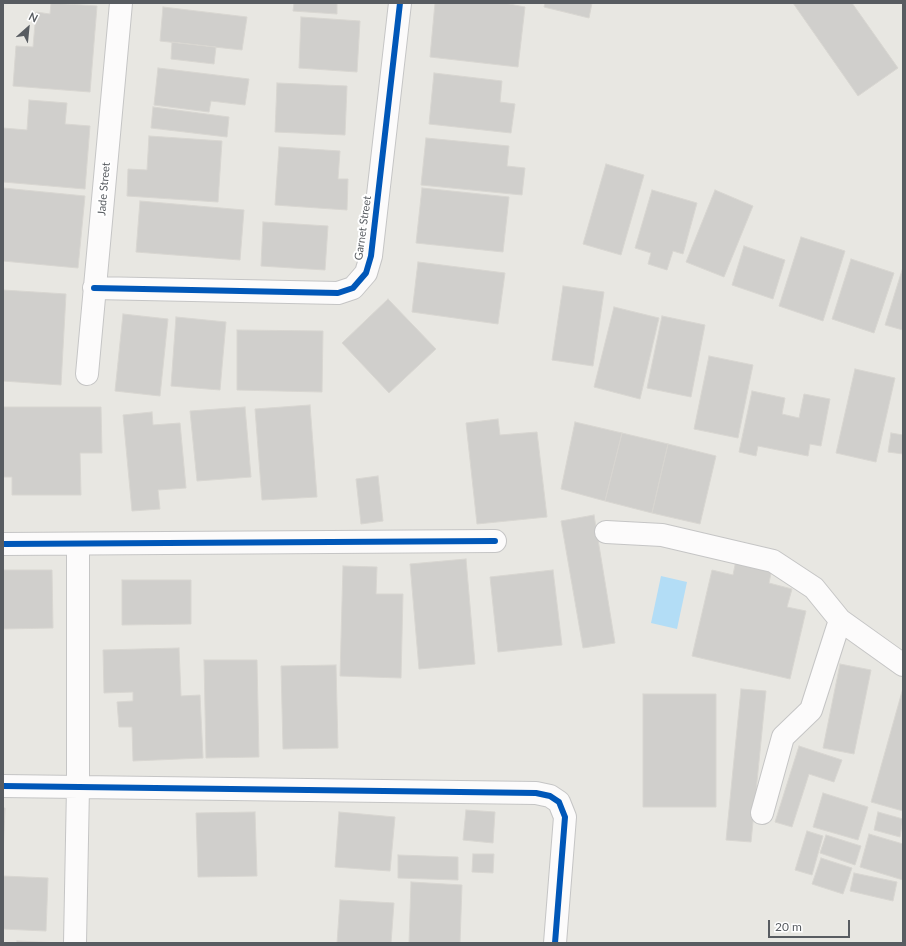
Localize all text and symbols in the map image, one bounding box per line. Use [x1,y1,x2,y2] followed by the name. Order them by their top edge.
[8,8,48,48] north arrow
[27,9,40,25] text: N
[95,162,113,216] street label: Jade Street
[352,195,374,261] street label: Garnet Street
[770,912,852,938] scale bar
[775,919,802,934] text: 20 m

